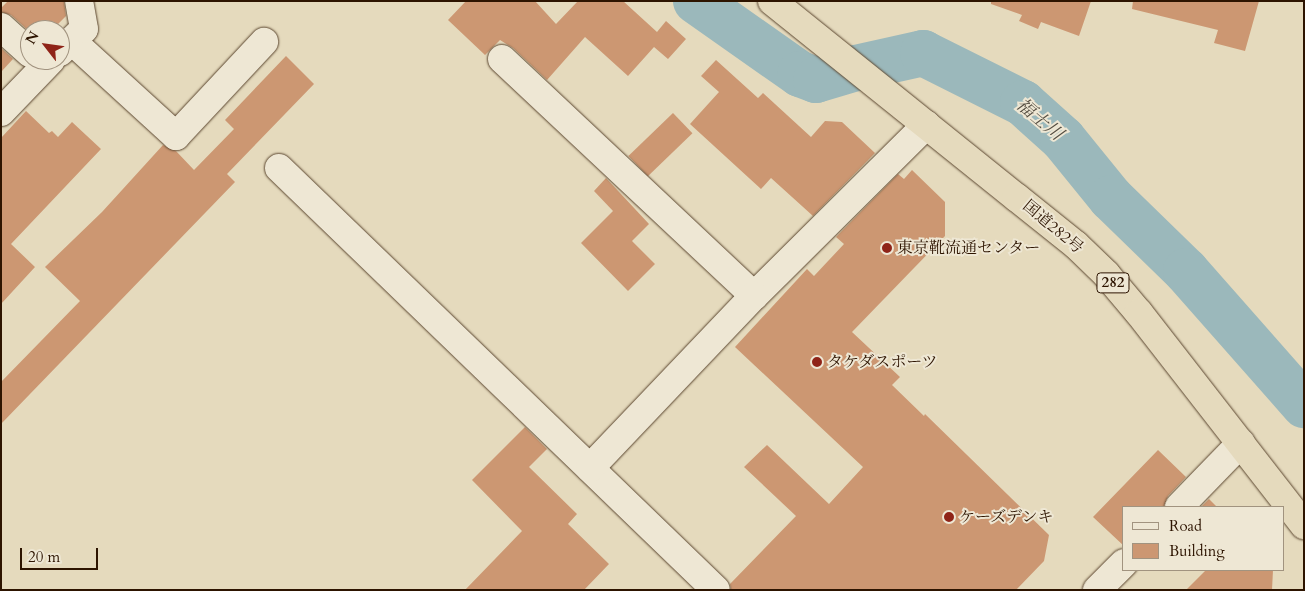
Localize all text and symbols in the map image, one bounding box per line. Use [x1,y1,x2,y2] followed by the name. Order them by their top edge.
[20,20,70,70] north arrow
[21,28,44,48] text: N
[1011,94,1067,146] water label: 福士川
[1019,196,1087,258] street label: 国道282号
[897,238,1041,258] place label: 東京靴流通センター
[881,242,893,254] marker: 東京靴流通センター
[1096,270,1130,296] road number: 282
[827,352,939,372] place label: タケダスポーツ
[811,356,823,368] marker: タケダスポーツ
[1122,506,1285,571] legend
[959,507,1055,527] place label: ケーズデンキ
[943,511,955,523] marker: ケーズデンキ
[1169,516,1202,536] text: Road
[22,538,100,570] scale bar
[1169,541,1225,561] text: Building
[28,547,60,567] text: 20 m

